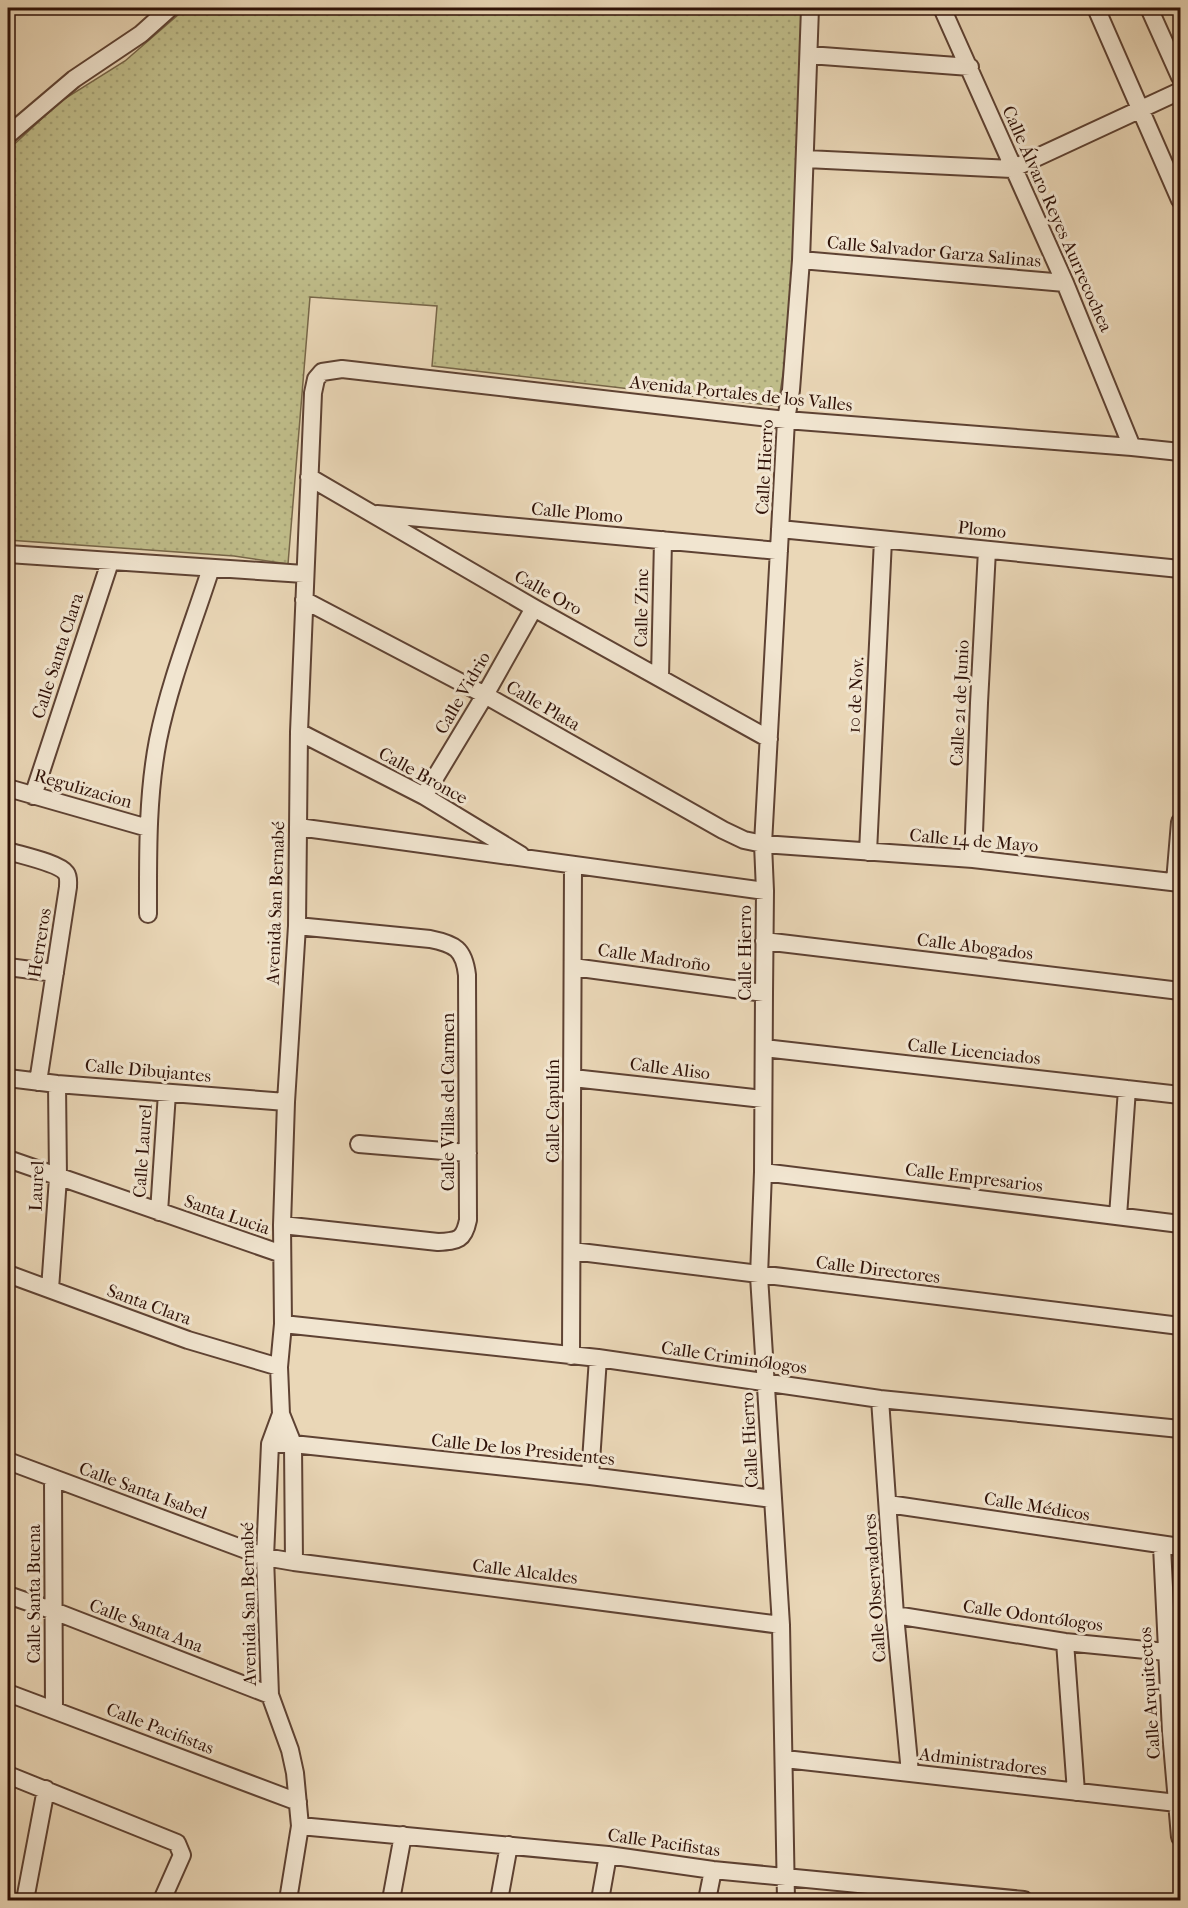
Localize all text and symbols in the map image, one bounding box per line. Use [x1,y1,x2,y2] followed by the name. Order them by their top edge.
[998,102,1118,336] street label: Calle Álvaro Reyes Aurrecochea
[826,232,1042,272] street label: Calle Salvador Garza Salinas
[628,372,854,416] street label: Avenida Portales de los Valles
[752,419,778,515] street label: Calle Hierro
[530,499,624,527] street label: Calle Plomo
[957,517,1007,543] street label: Plomo
[511,566,585,620] street label: Calle Oro
[631,568,653,648] street label: Calle Zinc
[28,590,88,722] street label: Calle Santa Clara
[946,639,974,767] street label: Calle 21 de Junio
[431,648,495,738] street label: Calle Vidrio
[844,656,868,734] street label: 10 de Nov.
[502,676,584,736] street label: Calle Plata
[375,743,471,809] street label: Calle Bronce
[32,765,135,813] street label: Regulizacion
[263,821,289,986] street label: Avenida San Bernabé
[909,825,1039,857] street label: Calle 14 de Mayo
[735,905,756,1001] street label: Calle Hierro
[24,906,56,979] street label: Herreros
[916,929,1035,965] street label: Calle Abogados
[596,940,712,976] street label: Calle Madroño
[438,1012,459,1191] street label: Calle Villas del Carmen
[907,1035,1042,1069] street label: Calle Licenciados
[629,1054,711,1084] street label: Calle Aliso
[84,1055,212,1087] street label: Calle Dibujantes
[543,1058,564,1163] street label: Calle Capulín
[129,1103,157,1198] street label: Calle Laurel
[904,1159,1044,1197] street label: Calle Empresarios
[26,1160,48,1212] street label: Laurel
[181,1191,273,1240] street label: Santa Lucia
[815,1252,942,1288] street label: Calle Directores
[104,1280,195,1330] street label: Santa Clara
[660,1337,809,1379] street label: Calle Criminólogos
[737,1392,763,1488] street label: Calle Hierro
[430,1430,616,1470] street label: Calle De los Presidentes
[76,1458,210,1524] street label: Calle Santa Isabel
[983,1488,1092,1526] street label: Calle Médicos
[859,1513,891,1663] street label: Calle Observadores
[237,1522,261,1687] street label: Avenida San Bernabé
[24,1524,45,1664] street label: Calle Santa Buena
[471,1555,579,1589] street label: Calle Alcaldes
[86,1595,206,1658] street label: Calle Santa Ana
[962,1596,1105,1636] street label: Calle Odontólogos
[1135,1626,1165,1760] street label: Calle Arquitectos
[103,1699,217,1759] street label: Calle Pacifistas
[917,1744,1048,1780] street label: Administradores
[606,1825,722,1861] street label: Calle Pacifistas

